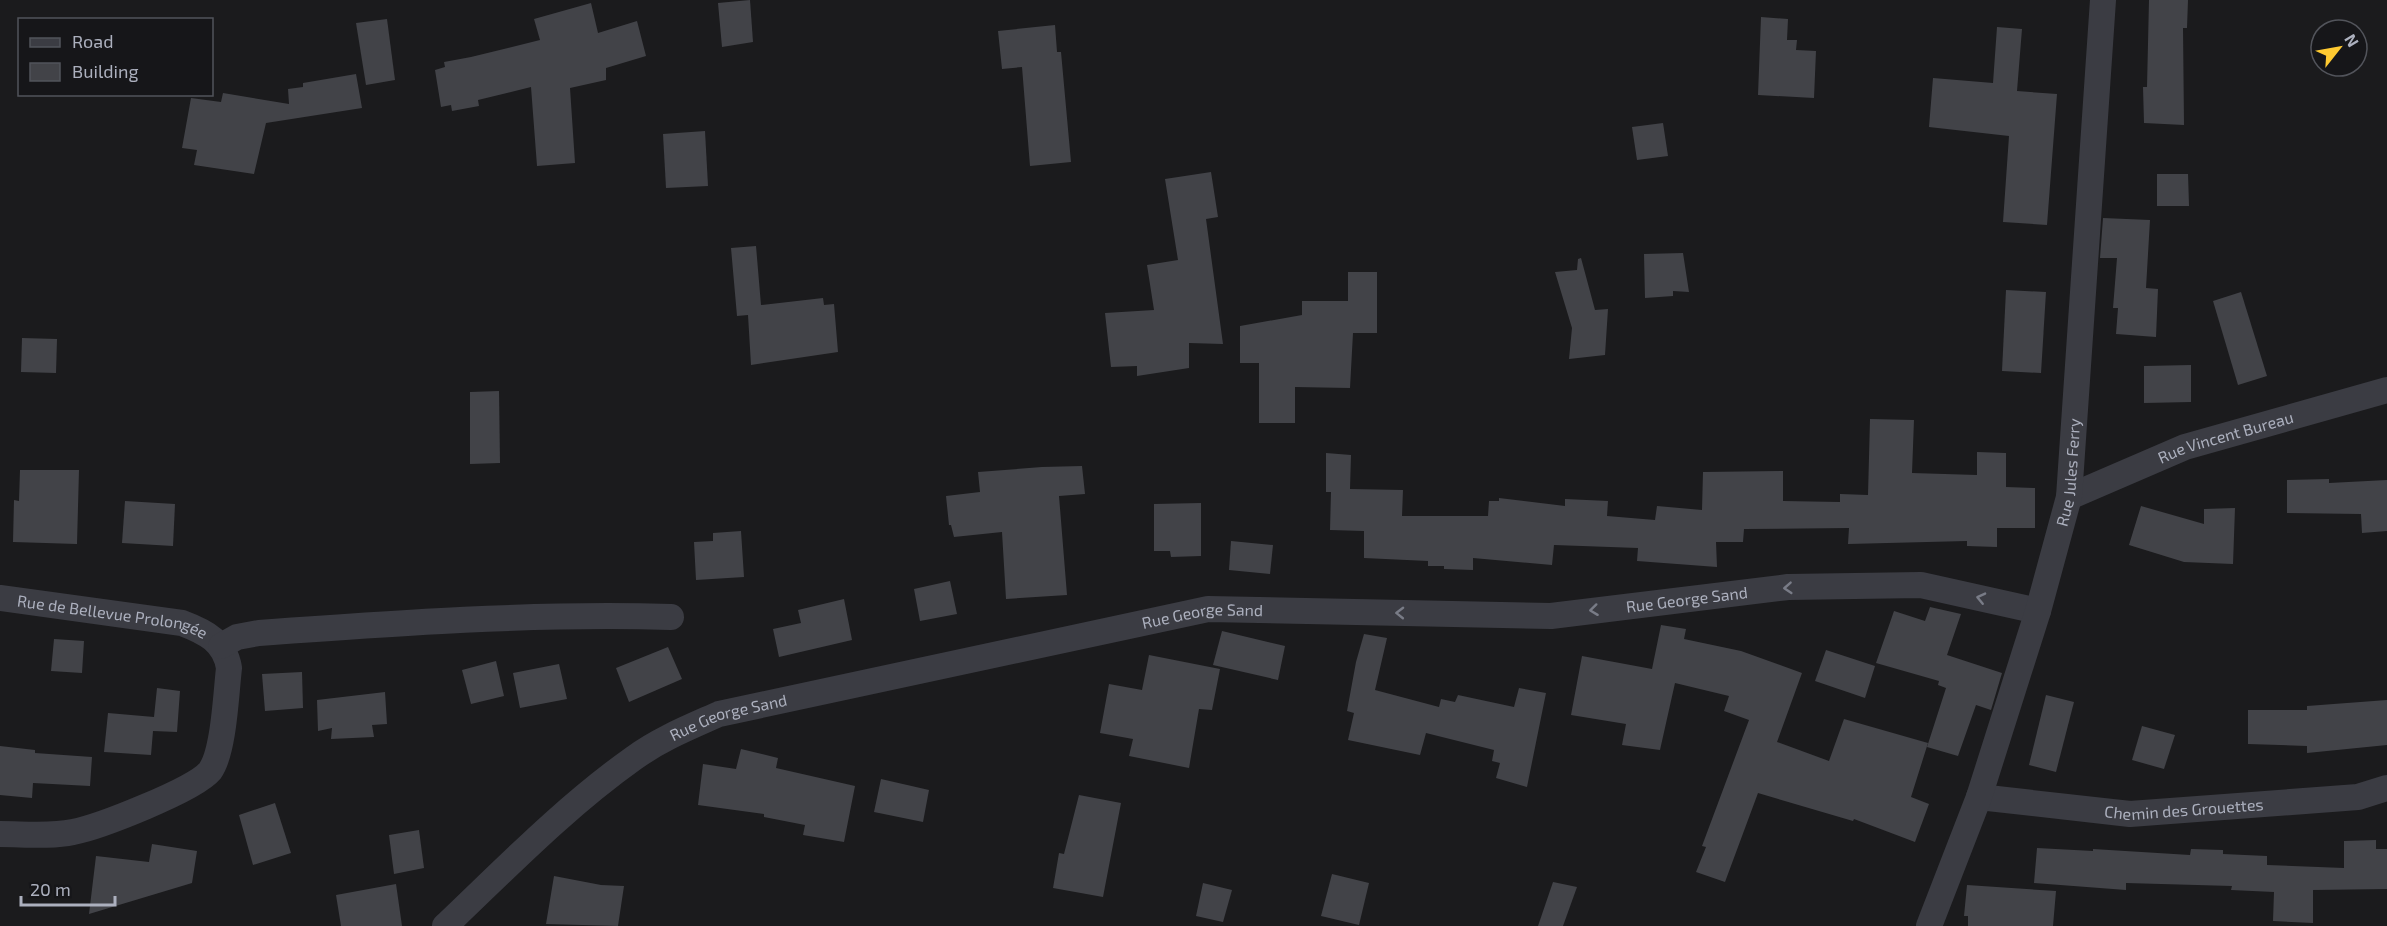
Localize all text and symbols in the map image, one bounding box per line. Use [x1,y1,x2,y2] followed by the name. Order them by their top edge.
[18,18,213,96] legend
[2309,18,2369,78] north arrow
[72,30,113,52] text: Road
[2341,30,2363,50] text: N
[72,60,139,82] text: Building
[2155,407,2295,467] street label: Rue Vincent Bureau
[2051,417,2083,528] street label: Rue Jules Ferry
[1784,581,1793,594] one-way arrow
[1625,582,1749,616] street label: Rue George Sand
[16,590,211,642] street label: Rue de Bellevue Prolongée
[1977,593,1987,606] one-way arrow
[1140,599,1263,632] street label: Rue George Sand
[1590,604,1599,616] one-way arrow
[1395,606,1404,619] one-way arrow
[666,690,789,744] street label: Rue George Sand
[2103,794,2264,823] street label: Chemin des Grouettes
[21,869,116,907] scale bar
[30,878,71,900] text: 20 m

